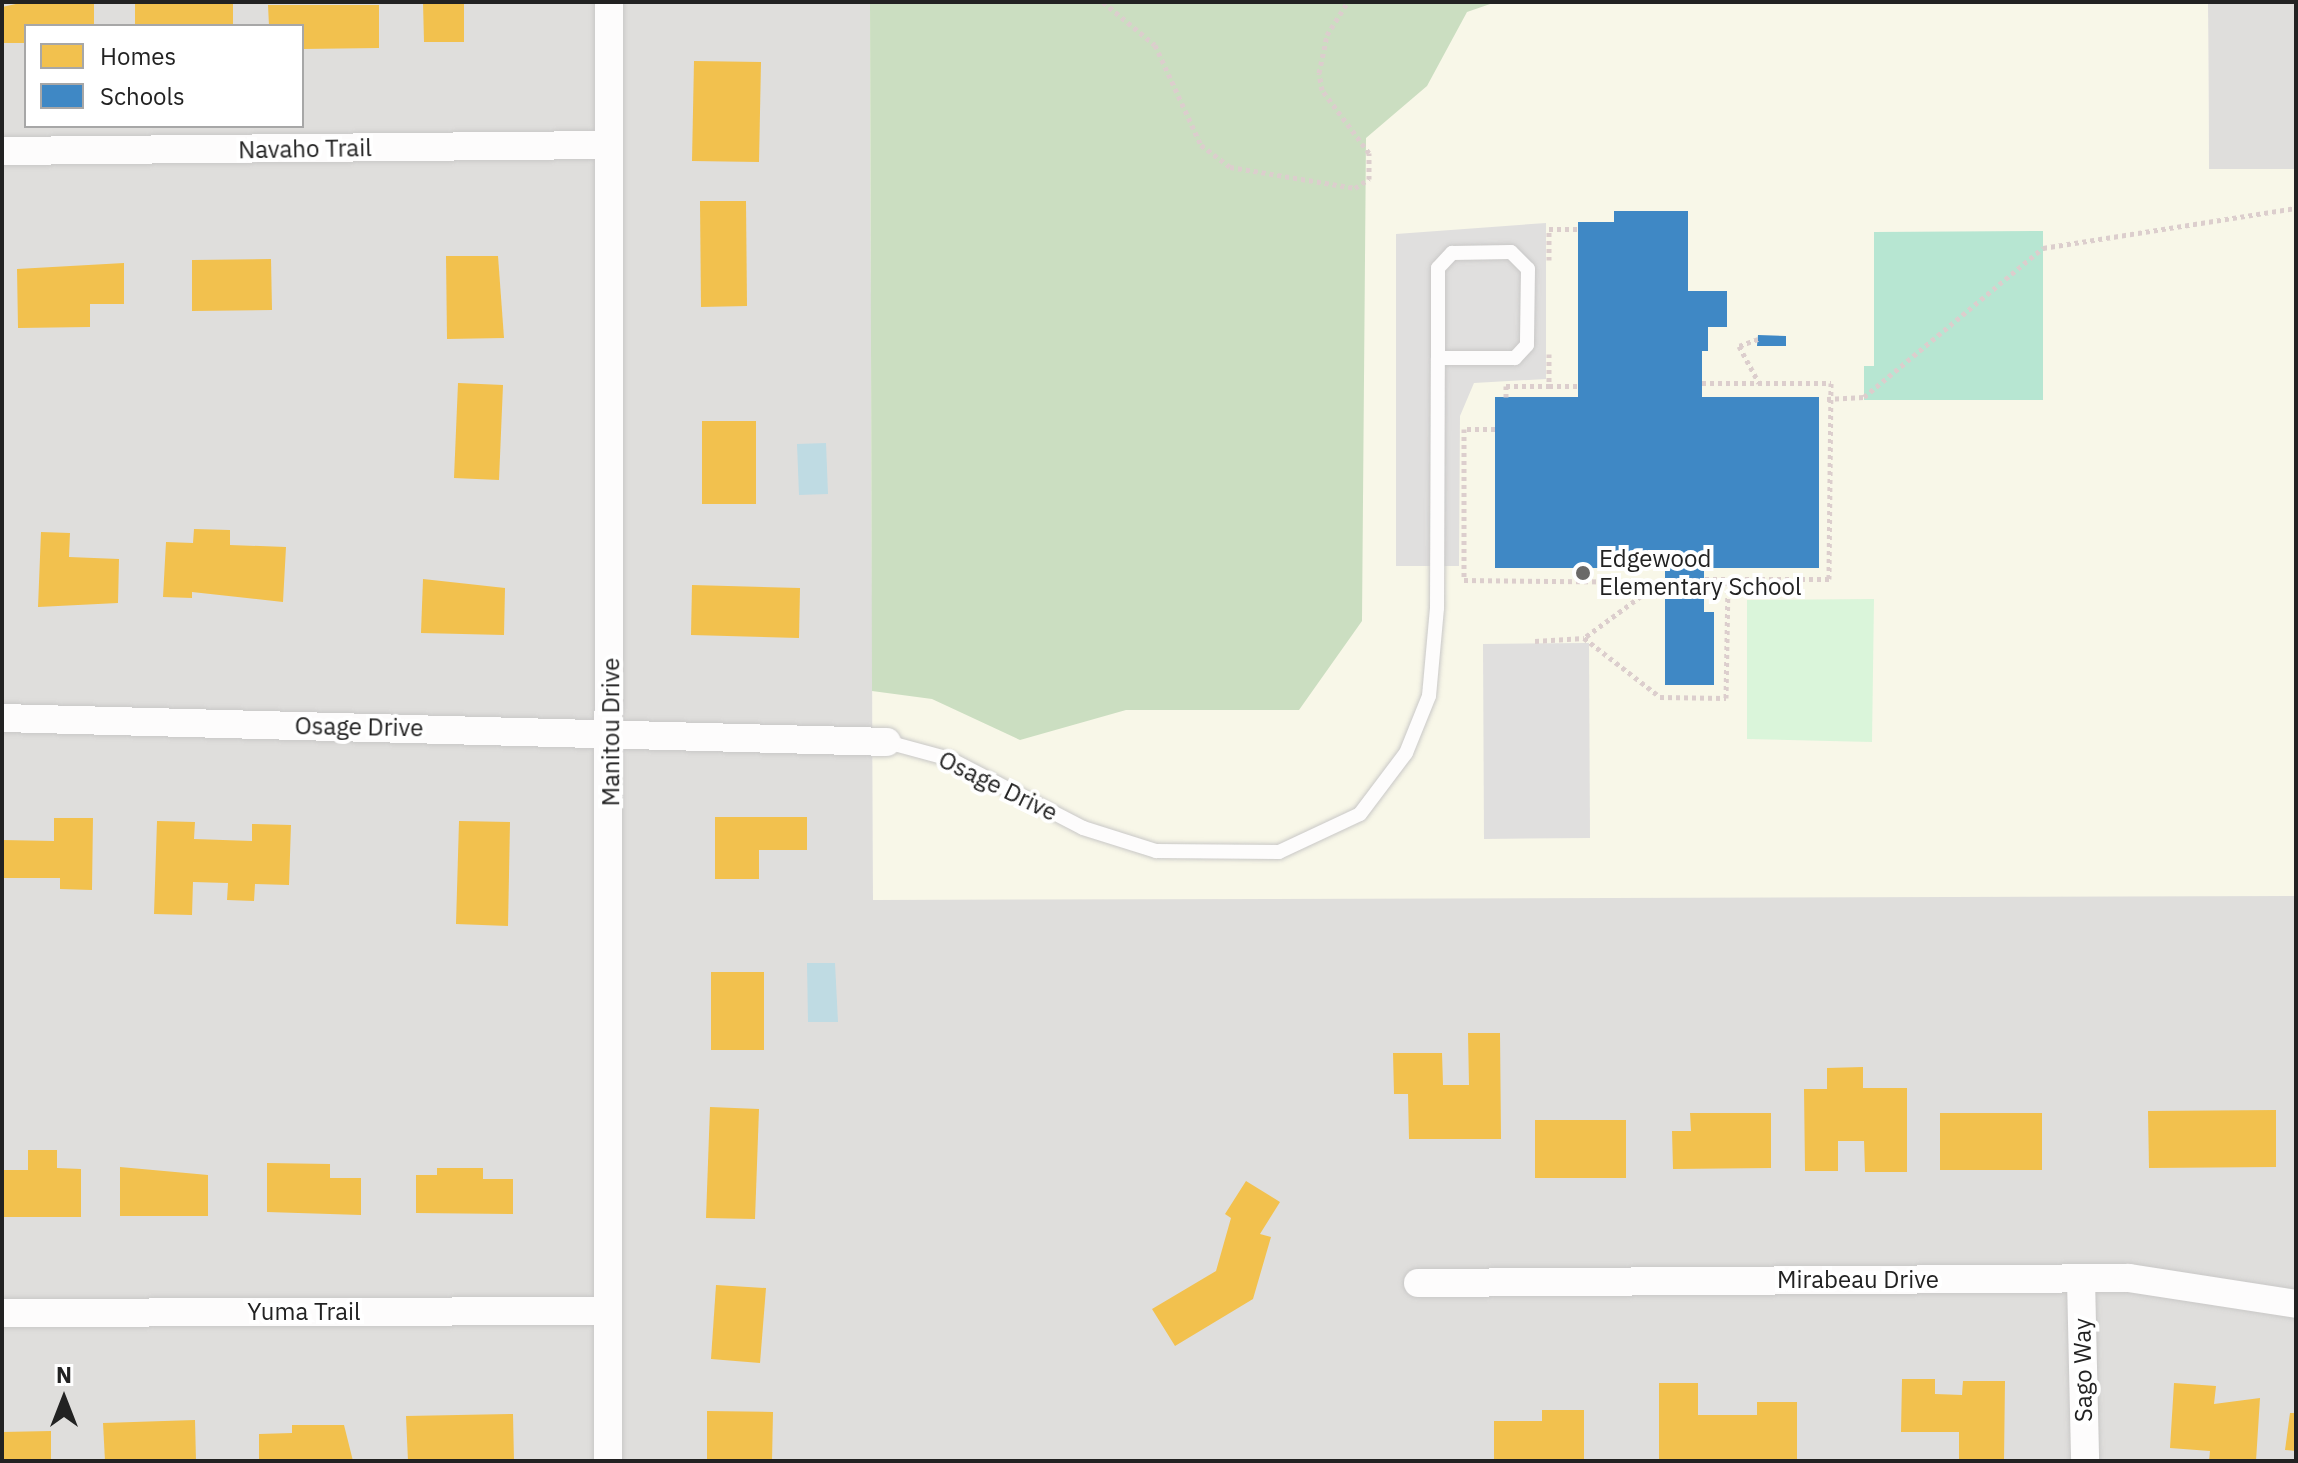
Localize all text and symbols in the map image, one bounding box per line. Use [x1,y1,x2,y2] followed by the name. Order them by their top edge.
[24,24,304,128] legend
[100,40,176,72] text: Homes
[100,80,185,112] text: Schools
[238,133,372,165] street label: Navaho Trail
[1599,545,1801,601] place label: Edgewood Elementary School
[1574,564,1592,582] marker: Edgewood Elementary School
[597,658,625,806] street label: Manitou Drive
[294,711,424,743] street label: Osage Drive
[934,745,1062,827] street label: Osage Drive
[1777,1266,1939,1294] street label: Mirabeau Drive
[247,1298,361,1326] street label: Yuma Trail
[2068,1318,2098,1422] street label: Sago Way
[24,1359,104,1439] north arrow
[56,1360,72,1389] text: N

